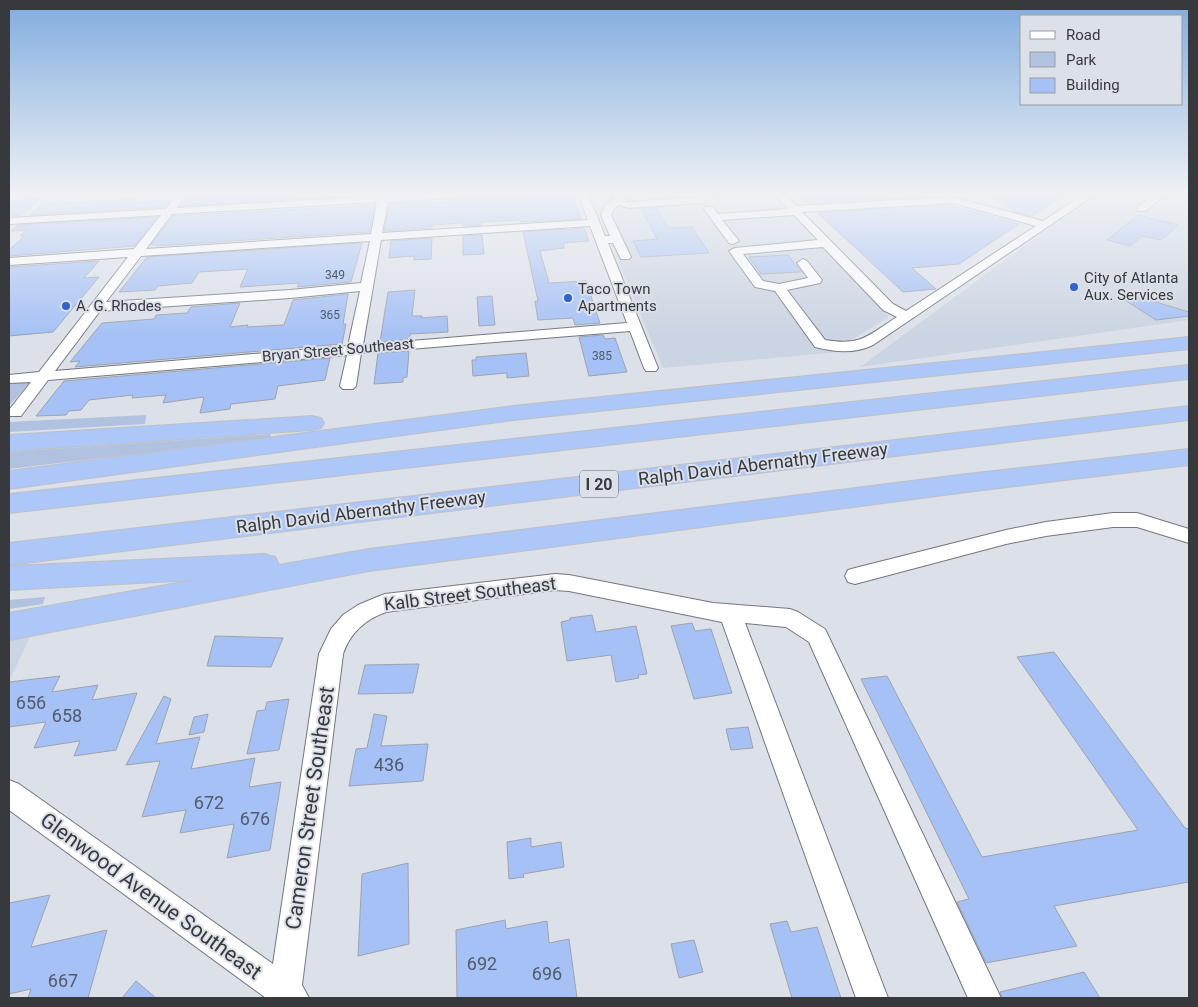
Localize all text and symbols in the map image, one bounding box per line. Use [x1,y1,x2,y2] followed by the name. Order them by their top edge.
[1020,15,1183,105] legend
[1066,26,1100,44] text: Road
[1066,51,1097,69] text: Park
[1066,76,1120,94] text: Building
[325,268,345,282] house number: 349
[1084,269,1178,304] place label: City of Atlanta Aux. Services
[578,280,657,315] place label: Taco Town Apartments
[1068,281,1080,293] marker: City of Atlanta Aux. Services
[562,292,574,304] marker: Taco Town Apartments
[76,297,162,315] place label: A. G. Rhodes
[60,300,72,312] marker: A. G. Rhodes
[320,308,340,322] house number: 365
[261,334,415,366] street label: Bryan Street Southeast
[592,349,612,363] house number: 385
[637,438,889,489] street label: Ralph David Abernathy Freeway
[580,470,618,498] road number: I 20
[235,486,487,537] street label: Ralph David Abernathy Freeway
[383,573,557,614] street label: Kalb Street Southeast
[281,685,339,931] street label: Cameron Street Southeast
[16,692,46,713] house number: 656
[52,705,82,726] house number: 658
[374,754,404,775] house number: 436
[194,792,224,813] house number: 672
[36,808,266,984] street label: Glenwood Avenue Southeast
[240,808,270,829] house number: 676
[467,953,497,974] house number: 692
[532,963,562,984] house number: 696
[48,970,78,991] house number: 667

